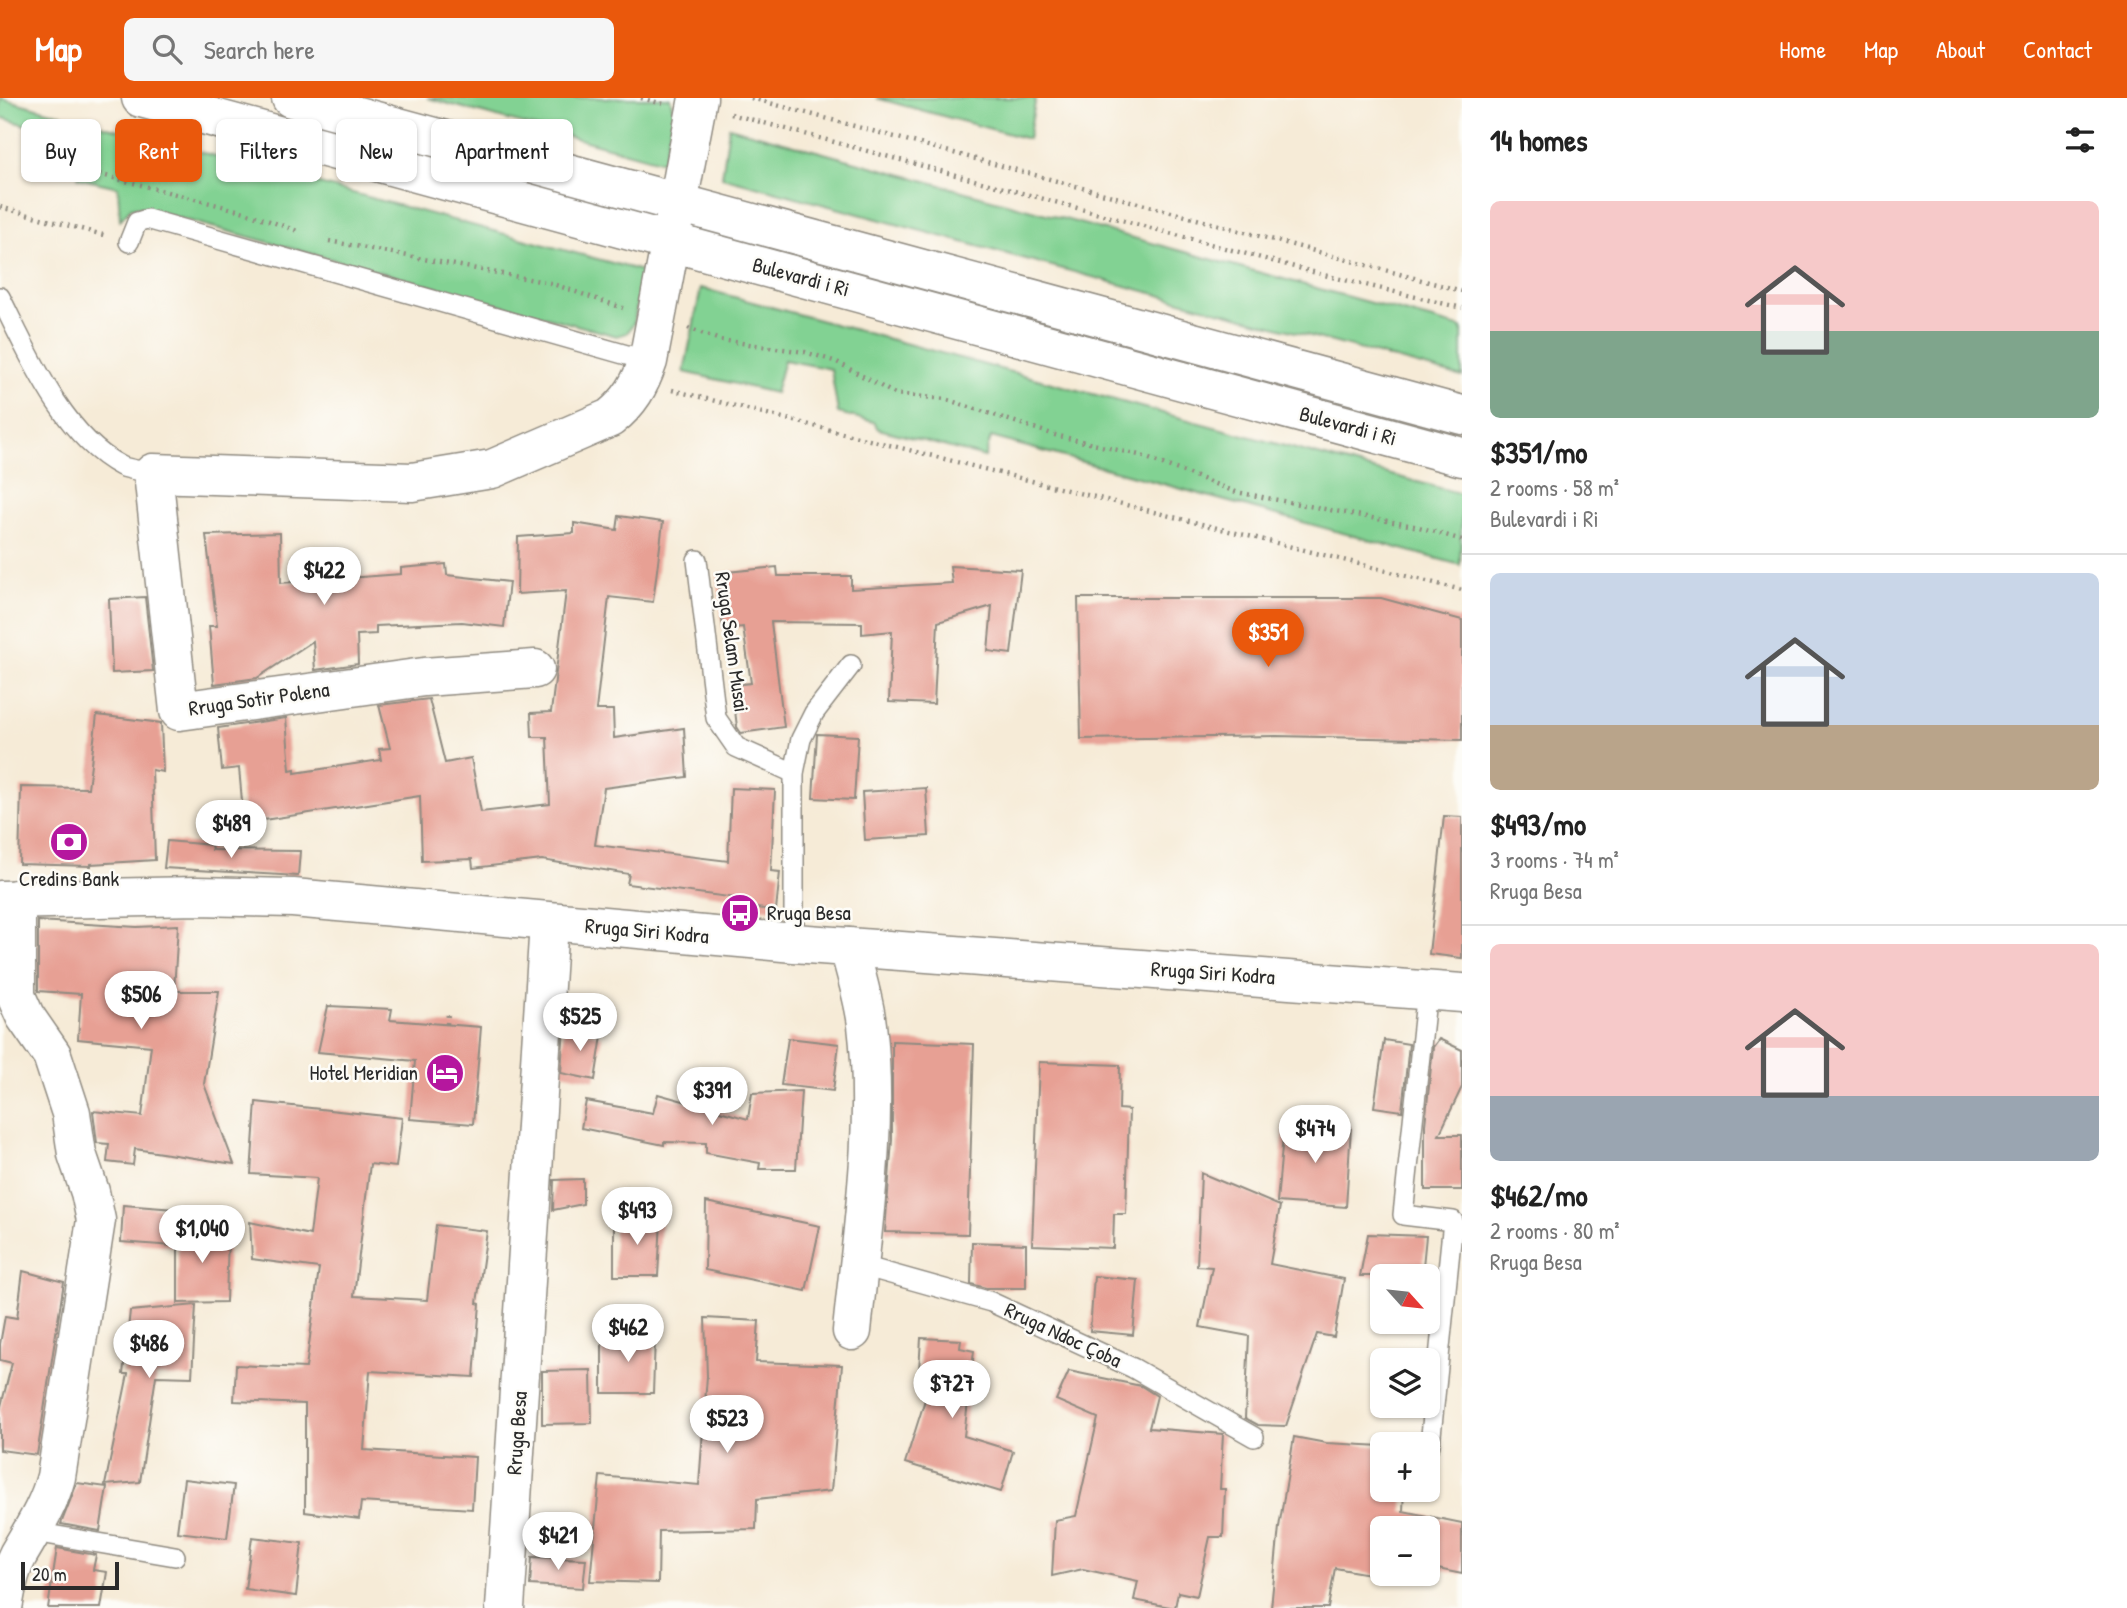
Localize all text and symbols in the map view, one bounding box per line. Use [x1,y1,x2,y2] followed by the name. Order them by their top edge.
[124,18,614,81] search box
[35,27,82,71] text: Map
[148,30,186,68] icon: search
[204,32,315,67] text: Search here
[1779,33,1826,65] text: Home
[1864,33,1898,65] text: Map
[1936,33,1985,65] text: About
[2023,33,2092,65] text: Contact
[21,119,101,182] chip: Buy
[115,119,202,182] chip: Rent
[216,119,322,182] chip: Filters
[336,119,417,182] chip: New
[431,119,573,182] chip: Apartment
[1490,120,1588,160] text: 14 homes
[2061,121,2099,159] icon: filters
[1732,247,1858,373] icon: home
[749,250,853,303] street label: Bulevardi i Ri
[1296,399,1400,452] street label: Bulevardi i Ri
[1490,432,1587,472] text: $351/mo
[1490,472,1619,503] text: 2 rooms · 58 m²
[1490,503,1599,534] text: Bulevardi i Ri
[283,547,365,607] pin: $422
[303,554,345,585] text: $422
[708,570,757,714] street label: Rruga Selam Musai
[1227,610,1309,669] pin: $351
[1248,616,1288,647] text: $351
[1732,619,1858,745] icon: home
[187,674,331,723] street label: Rruga Sotir Polena
[190,800,272,860] pin: $489
[1490,804,1586,844] text: $493/mo
[212,807,250,838] text: $489
[48,821,90,863] bank icon: Credins Bank
[1490,844,1619,875] text: 3 rooms · 74 m²
[19,864,119,893] place label: Credins Bank
[1490,875,1582,906] text: Rruga Besa
[719,892,761,934] bus stop icon: Rruga Besa
[767,898,851,927] place label: Rruga Besa
[584,911,710,950] street label: Rruga Siri Kodra
[1150,954,1276,991] street label: Rruga Siri Kodra
[100,972,182,1031] pin: $506
[121,978,161,1009] text: $506
[1732,990,1858,1116] icon: home
[539,993,621,1053] pin: $525
[559,1000,601,1031] text: $525
[424,1052,466,1094] hotel icon: Hotel Meridian
[309,1058,418,1087] place label: Hotel Meridian
[671,1068,753,1127] pin: $391
[693,1074,731,1105] text: $391
[1274,1105,1356,1165] pin: $474
[1295,1112,1335,1143] text: $474
[1490,1175,1588,1215] text: $462/mo
[596,1188,678,1247] pin: $493
[617,1194,657,1225] text: $493
[145,1206,259,1265] pin: $1,040
[175,1212,229,1243] text: $1,040
[1490,1215,1620,1246] text: 2 rooms · 80 m²
[1490,1246,1582,1277] text: Rruga Besa
[1370,1264,1440,1334] north arrow
[1370,1264,1440,1586] map controls
[1000,1295,1126,1374] street label: Rruga Ndoc Çoba
[587,1304,669,1364] pin: $462
[608,1311,648,1342] text: $462
[108,1320,190,1380] pin: $486
[129,1327,169,1358] text: $486
[1370,1348,1440,1418] button: layers
[911,1360,993,1420] pin: $727
[929,1367,975,1398] text: $727
[499,1390,534,1476] street label: Rruga Besa
[686,1396,768,1455] pin: $523
[706,1402,748,1433] text: $523
[1370,1432,1440,1502] button: +
[517,1512,599,1572] pin: $421
[1370,1516,1440,1586] button: −
[538,1519,578,1550] text: $421
[21,1559,119,1591] scale bar
[32,1561,67,1587] text: 20 m

